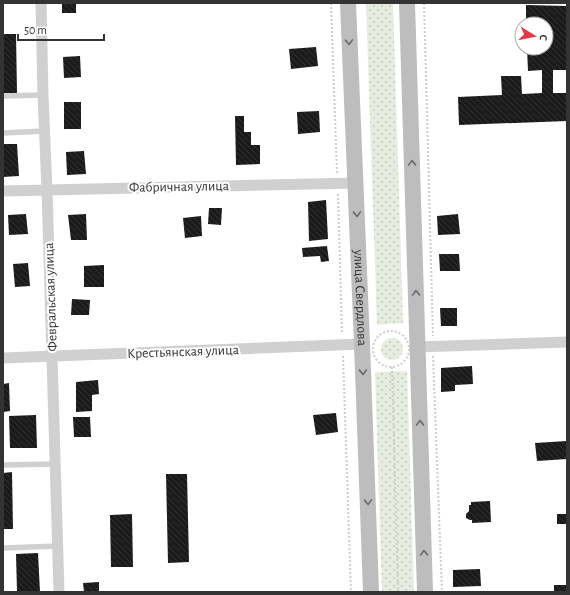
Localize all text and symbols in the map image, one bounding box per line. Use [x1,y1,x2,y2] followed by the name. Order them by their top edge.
[18,16,104,42] scale bar
[514,16,554,56] north arrow
[24,24,47,36] text: 50 m
[537,34,549,42] text: С
[345,39,354,45] one-way arrow
[407,160,416,166] one-way arrow
[129,179,230,195] street label: Фабричная улица
[353,211,361,217] one-way arrow
[42,242,60,352] street label: Февральская улица
[351,248,369,347] street label: улица Свердлова
[411,290,420,296] one-way arrow
[127,343,240,361] street label: Крестьянская улица
[359,369,368,375] one-way arrow
[416,420,424,426] one-way arrow
[363,499,372,505] one-way arrow
[420,550,428,556] one-way arrow

